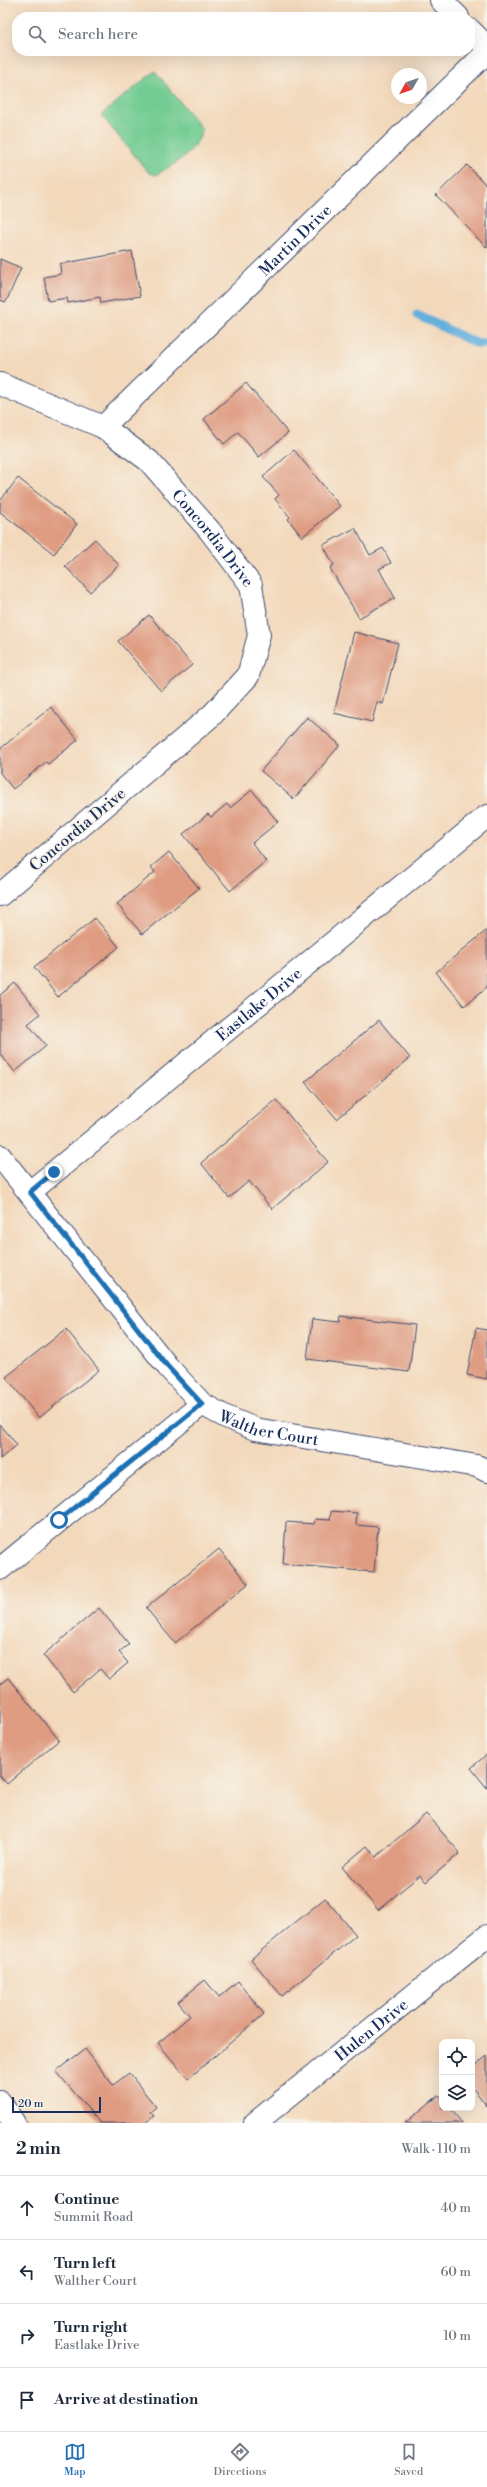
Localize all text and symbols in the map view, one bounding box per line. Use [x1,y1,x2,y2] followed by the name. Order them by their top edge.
[12,12,475,56] search box
[26,23,48,45] icon: search
[58,25,138,44] text: Search here
[391,68,427,104] north arrow
[255,200,336,281] street label: Martin Drive
[167,485,258,591] street label: Concordia Drive
[25,784,130,876] street label: Concordia Drive
[212,963,306,1046] street label: Eastlake Drive
[45,1163,63,1181] route end
[215,1406,320,1451] street label: Walther Court
[50,1511,68,1529] route start
[331,1995,412,2066] street label: Hulen Drive
[439,2039,475,2111] map controls
[439,2039,475,2075] button: locate
[439,2075,475,2111] button: layers
[12,2095,101,2114] scale bar
[18,2097,43,2111] text: 20 m
[16,2138,61,2160] text: 2 min
[401,2141,471,2157] text: Walk · 110 m
[54,2190,119,2209] text: Continue
[16,2197,38,2219] icon: ahead
[441,2200,471,2216] text: 40 m
[54,2209,133,2225] text: Summit Road
[54,2254,116,2273] text: Turn left
[16,2261,38,2283] icon: left
[440,2264,471,2280] text: 60 m
[54,2273,137,2289] text: Walther Court
[54,2318,128,2337] text: Turn right
[16,2325,38,2347] icon: right
[443,2328,471,2344] text: 10 m
[54,2337,140,2353] text: Eastlake Drive
[16,2389,38,2411] icon: arrive
[54,2390,198,2409] text: Arrive at destination
[64,2441,86,2479] tab: Map
[214,2441,267,2479] tab: Directions
[394,2441,423,2479] tab: Saved

